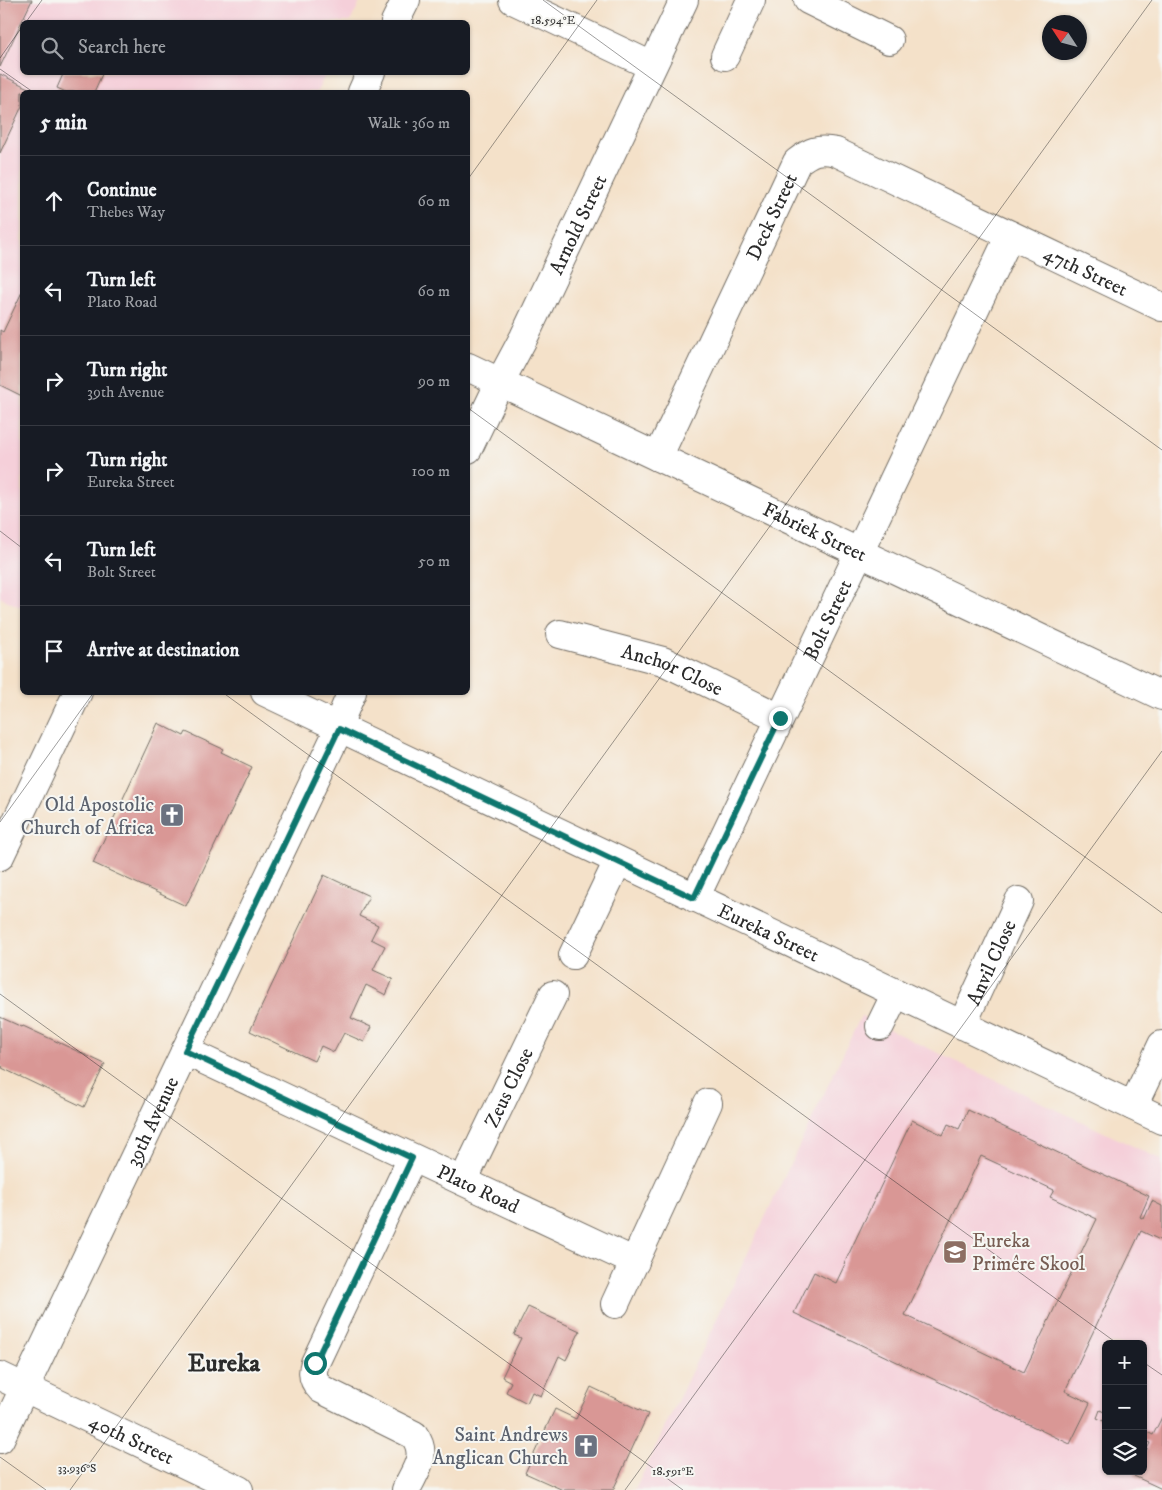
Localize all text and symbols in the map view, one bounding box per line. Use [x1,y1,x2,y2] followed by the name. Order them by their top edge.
[531,13,576,28] text: 18.594°E
[1042,15,1087,60] north arrow
[20,20,470,75] search box
[38,34,66,62] icon: search
[78,36,166,59] text: Search here
[40,110,87,136] text: 5 min
[368,113,450,133] text: Walk · 360 m
[742,169,804,265] street label: Deck Street
[544,171,613,279] street label: Arnold Street
[87,179,157,202] text: Continue
[40,187,68,215] icon: ahead
[418,191,450,211] text: 60 m
[87,202,165,222] text: Thebes Way
[1039,242,1131,303] street label: 47th Street
[87,269,156,292] text: Turn left
[40,277,68,305] icon: left
[418,281,450,301] text: 60 m
[87,292,157,312] text: Plato Road
[87,359,167,382] text: Turn right
[40,367,68,395] icon: right
[418,371,450,391] text: 90 m
[87,382,164,402] text: 39th Avenue
[87,449,167,472] text: Turn right
[40,457,68,485] icon: right
[412,461,450,481] text: 100 m
[87,472,175,492] text: Eureka Street
[758,498,870,568] street label: Fabriek Street
[87,539,156,562] text: Turn left
[40,547,68,575] icon: left
[418,551,450,571] text: 50 m
[87,562,156,582] text: Bolt Street
[799,576,858,665] street label: Bolt Street
[40,637,68,665] icon: arrive
[87,639,239,662] text: Arrive at destination
[619,640,727,702] street label: Anchor Close
[769,707,792,730] route end
[21,793,154,841] place label: Old Apostolic Church of Africa
[159,802,185,828] church icon: Old Apostolic Church of Africa
[713,899,823,969] street label: Eureka Street
[962,916,1023,1010] street label: Anvil Close
[480,1044,540,1132] street label: Zeus Close
[121,1073,185,1171] street label: 39th Avenue
[433,1160,523,1220] street label: Plato Road
[972,1229,1085,1277] place label: Eureka Primêre Skool
[942,1239,968,1265] school or university icon: Eureka Primêre Skool
[1102,1340,1147,1475] map controls
[1102,1340,1147,1385] button: +
[188,1348,261,1379] district label: Eureka
[304,1352,327,1375] route start
[1102,1385,1147,1430] button: −
[85,1409,177,1471] street label: 40th Street
[432,1423,569,1471] place label: Saint Andrews Anglican Church
[1102,1430,1147,1475] button: layers
[573,1433,599,1459] church icon: Saint Andrews Anglican Church
[58,1461,96,1476] text: 33.936°S
[652,1464,694,1479] text: 18.591°E

